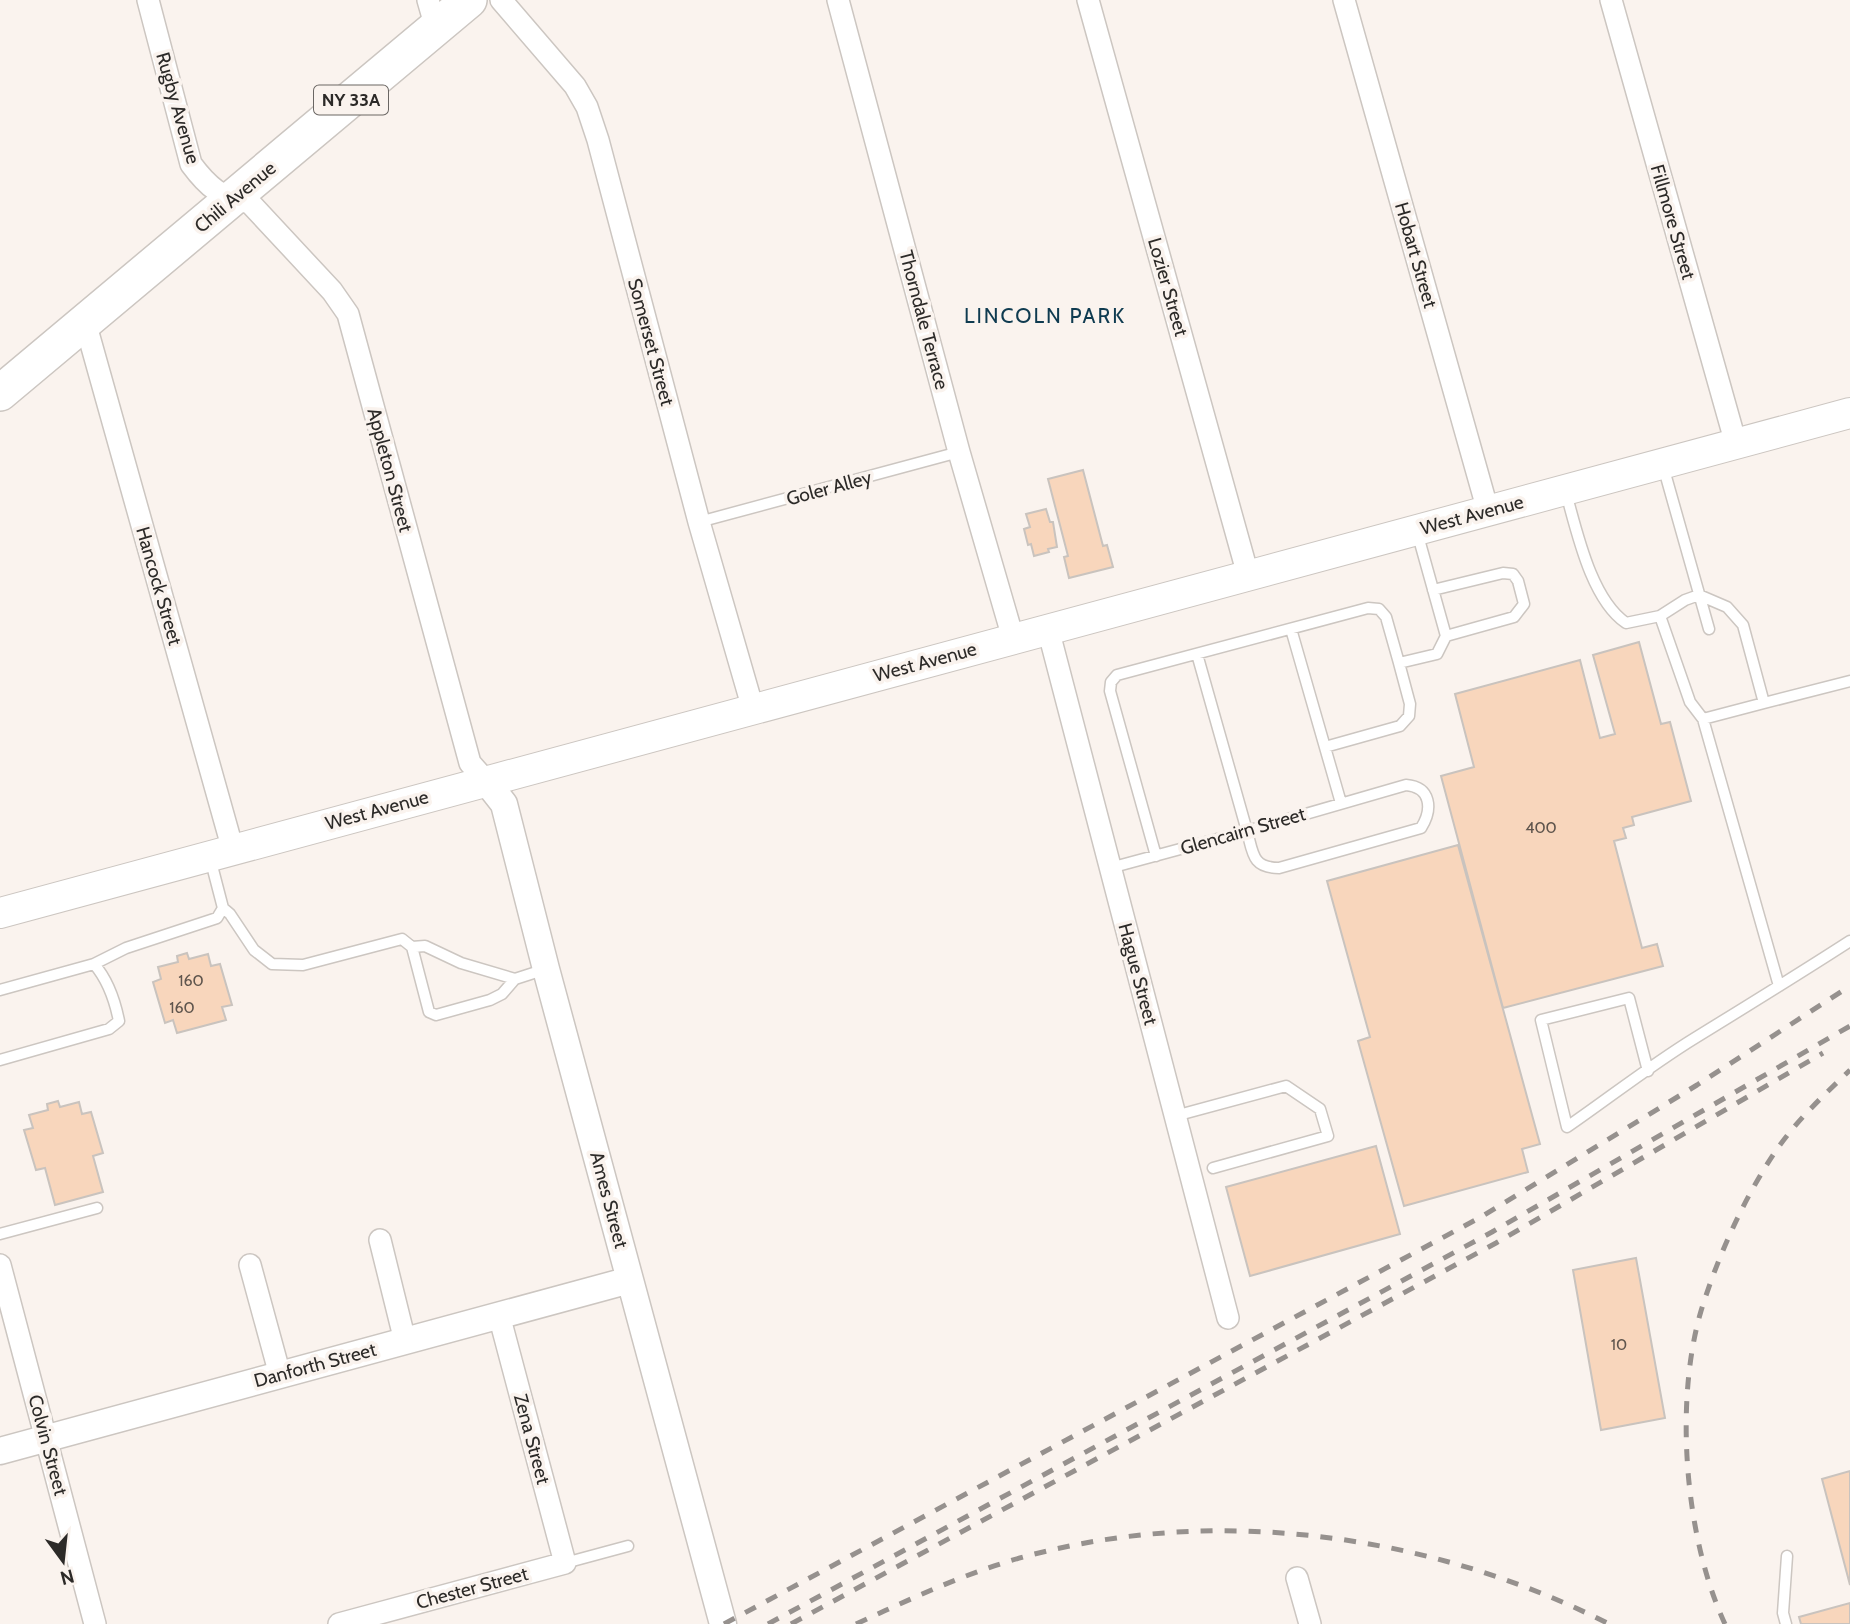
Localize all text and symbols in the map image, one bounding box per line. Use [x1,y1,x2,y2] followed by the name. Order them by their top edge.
[151,50,205,167] street label: Rugby Avenue
[314,86,388,114] road number: NY 33A
[190,156,281,238] street label: Chili Avenue
[1646,162,1701,283] street label: Fillmore Street
[1390,200,1442,311] street label: Hobart Street
[1143,235,1193,339] street label: Lozier Street
[894,248,954,392] street label: Thorndale Terrace
[623,276,679,409] street label: Somerset Street
[964,303,1126,328] district label: LINCOLN PARK
[362,405,418,535] street label: Appleton Street
[784,466,874,510] street label: Goler Alley
[1418,490,1526,540] street label: West Avenue
[131,524,187,648] street label: Hancock Street
[871,637,979,687] street label: West Avenue
[323,785,431,835] street label: West Avenue
[1178,802,1309,860] street label: Glencairn Street
[1525,818,1557,837] house number: 400
[1113,921,1163,1028] street label: Hague Street
[178,971,204,990] house number: 160
[169,998,195,1017] house number: 160
[585,1149,633,1251] street label: Ames Street
[1611,1335,1627,1354] house number: 10
[251,1337,379,1392] street label: Danforth Street
[509,1391,555,1487] street label: Zena Street
[24,1392,73,1498] street label: Colvin Street
[28,1526,98,1596] north arrow
[414,1562,531,1614] street label: Chester Street
[58,1564,77,1590] text: N

